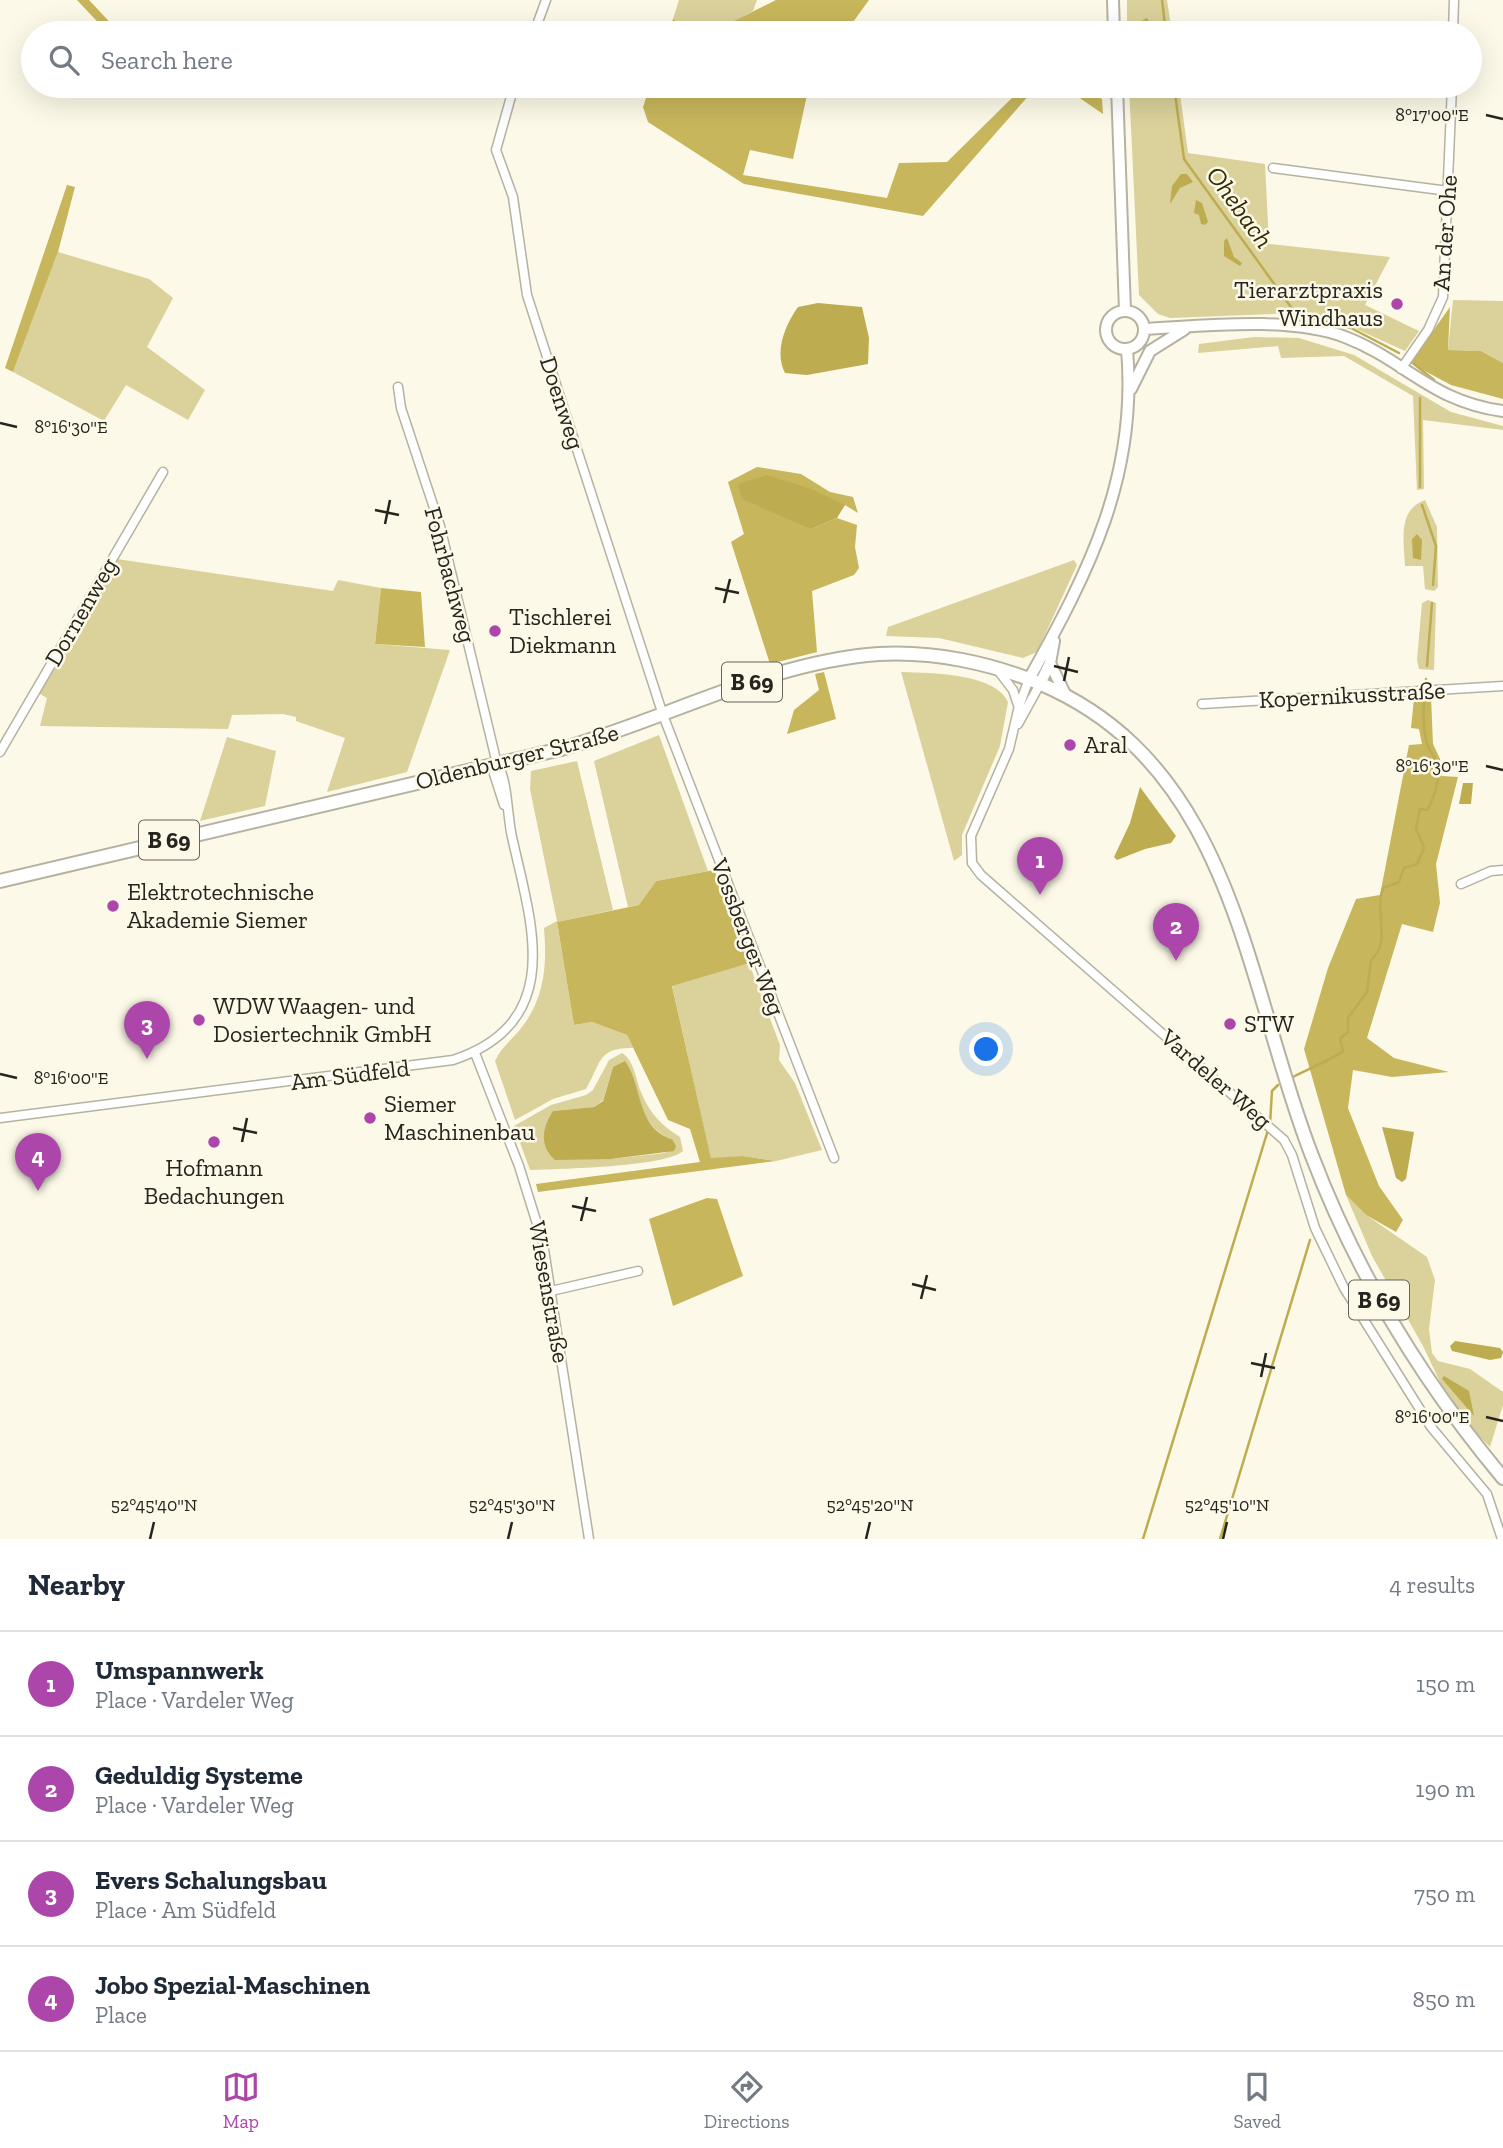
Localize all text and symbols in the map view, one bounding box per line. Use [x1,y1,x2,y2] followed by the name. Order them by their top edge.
[21,21,1482,98] search box
[45,41,83,79] icon: search
[101,44,233,76] text: Search here
[1395,104,1469,126] text: 8°17'00"E
[1200,160,1280,254] water label: Ohebach
[1426,174,1463,292] street label: An der Ohe
[1234,275,1383,332] place label: Tierarztpraxis Windhaus
[1389,296,1405,312] marker: Tierarztpraxis Windhaus
[534,353,591,453] street label: Doenweg
[34,416,108,438] text: 8°16'30"E
[418,504,483,646] street label: Fohrbachweg
[38,552,123,671] street label: Dornenweg
[509,602,616,659] place label: Tischlerei Diekmann
[487,623,503,639] marker: Tischlerei Diekmann
[722,662,782,702] road number: B 69
[1258,675,1446,714] street label: Kopernikusstraße
[412,717,621,796] street label: Oldenburger Straße
[1084,730,1128,759] place label: Aral
[1062,737,1078,753] marker: Aral
[1395,755,1469,777] text: 8°16'30"E
[139,820,199,860] road number: B 69
[1017,837,1063,895] pin: 1
[705,853,792,1020] street label: Vossberger Weg
[127,877,314,934] place label: Elektrotechnische Akademie Siemer
[105,898,121,914] marker: Elektrotechnische Akademie Siemer
[1153,903,1199,961] pin: 2
[213,991,432,1048] place label: WDW Waagen- und Dosiertechnik GmbH
[124,1001,170,1059] pin: 3
[1244,1009,1295,1038] place label: STW
[191,1012,207,1028] marker: WDW Waagen- und Dosiertechnik GmbH
[1222,1016,1238,1032] marker: STW
[1154,1022,1278,1135] street label: Vardeler Weg
[969,1032,1003,1066] your location
[289,1053,411,1096] street label: Am Südfeld
[34,1067,108,1089] text: 8°16'00"E
[384,1089,535,1146] place label: Siemer Maschinenbau
[362,1110,378,1126] marker: Siemer Maschinenbau
[15,1133,61,1191] pin: 4
[206,1134,222,1150] marker: Hofmann Bedachungen
[144,1153,284,1210] place label: Hofmann Bedachungen
[523,1219,576,1365] street label: Wiesenstraße
[1349,1280,1409,1320] road number: B 69
[1395,1406,1469,1428] text: 8°16'00"E
[111,1494,197,1516] text: 52°45'40"N
[469,1494,555,1516] text: 52°45'30"N
[827,1494,913,1516] text: 52°45'20"N
[1185,1494,1269,1516] text: 52°45'10"N
[28,1567,125,1603] text: Nearby
[1389,1571,1475,1599] text: 4 results
[95,1654,264,1686] text: Umspannwerk
[46,1670,56,1698] text: 1
[1416,1670,1475,1698] text: 150 m
[95,1686,294,1714] text: Place · Vardeler Weg
[95,1759,303,1791] text: Geduldig Systeme
[45,1775,57,1803] text: 2
[1416,1775,1475,1803] text: 190 m
[95,1791,294,1819] text: Place · Vardeler Weg
[95,1864,327,1896] text: Evers Schalungsbau
[45,1880,57,1908] text: 3
[1414,1880,1475,1908] text: 750 m
[95,1896,276,1924] text: Place · Am Südfeld
[95,1969,370,2001] text: Jobo Spezial-Maschinen
[44,1985,58,2013] text: 4
[1413,1985,1475,2013] text: 850 m
[95,2001,147,2029] text: Place
[222,2068,260,2133] tab: Map
[704,2068,790,2133] tab: Directions
[1233,2068,1281,2133] tab: Saved

